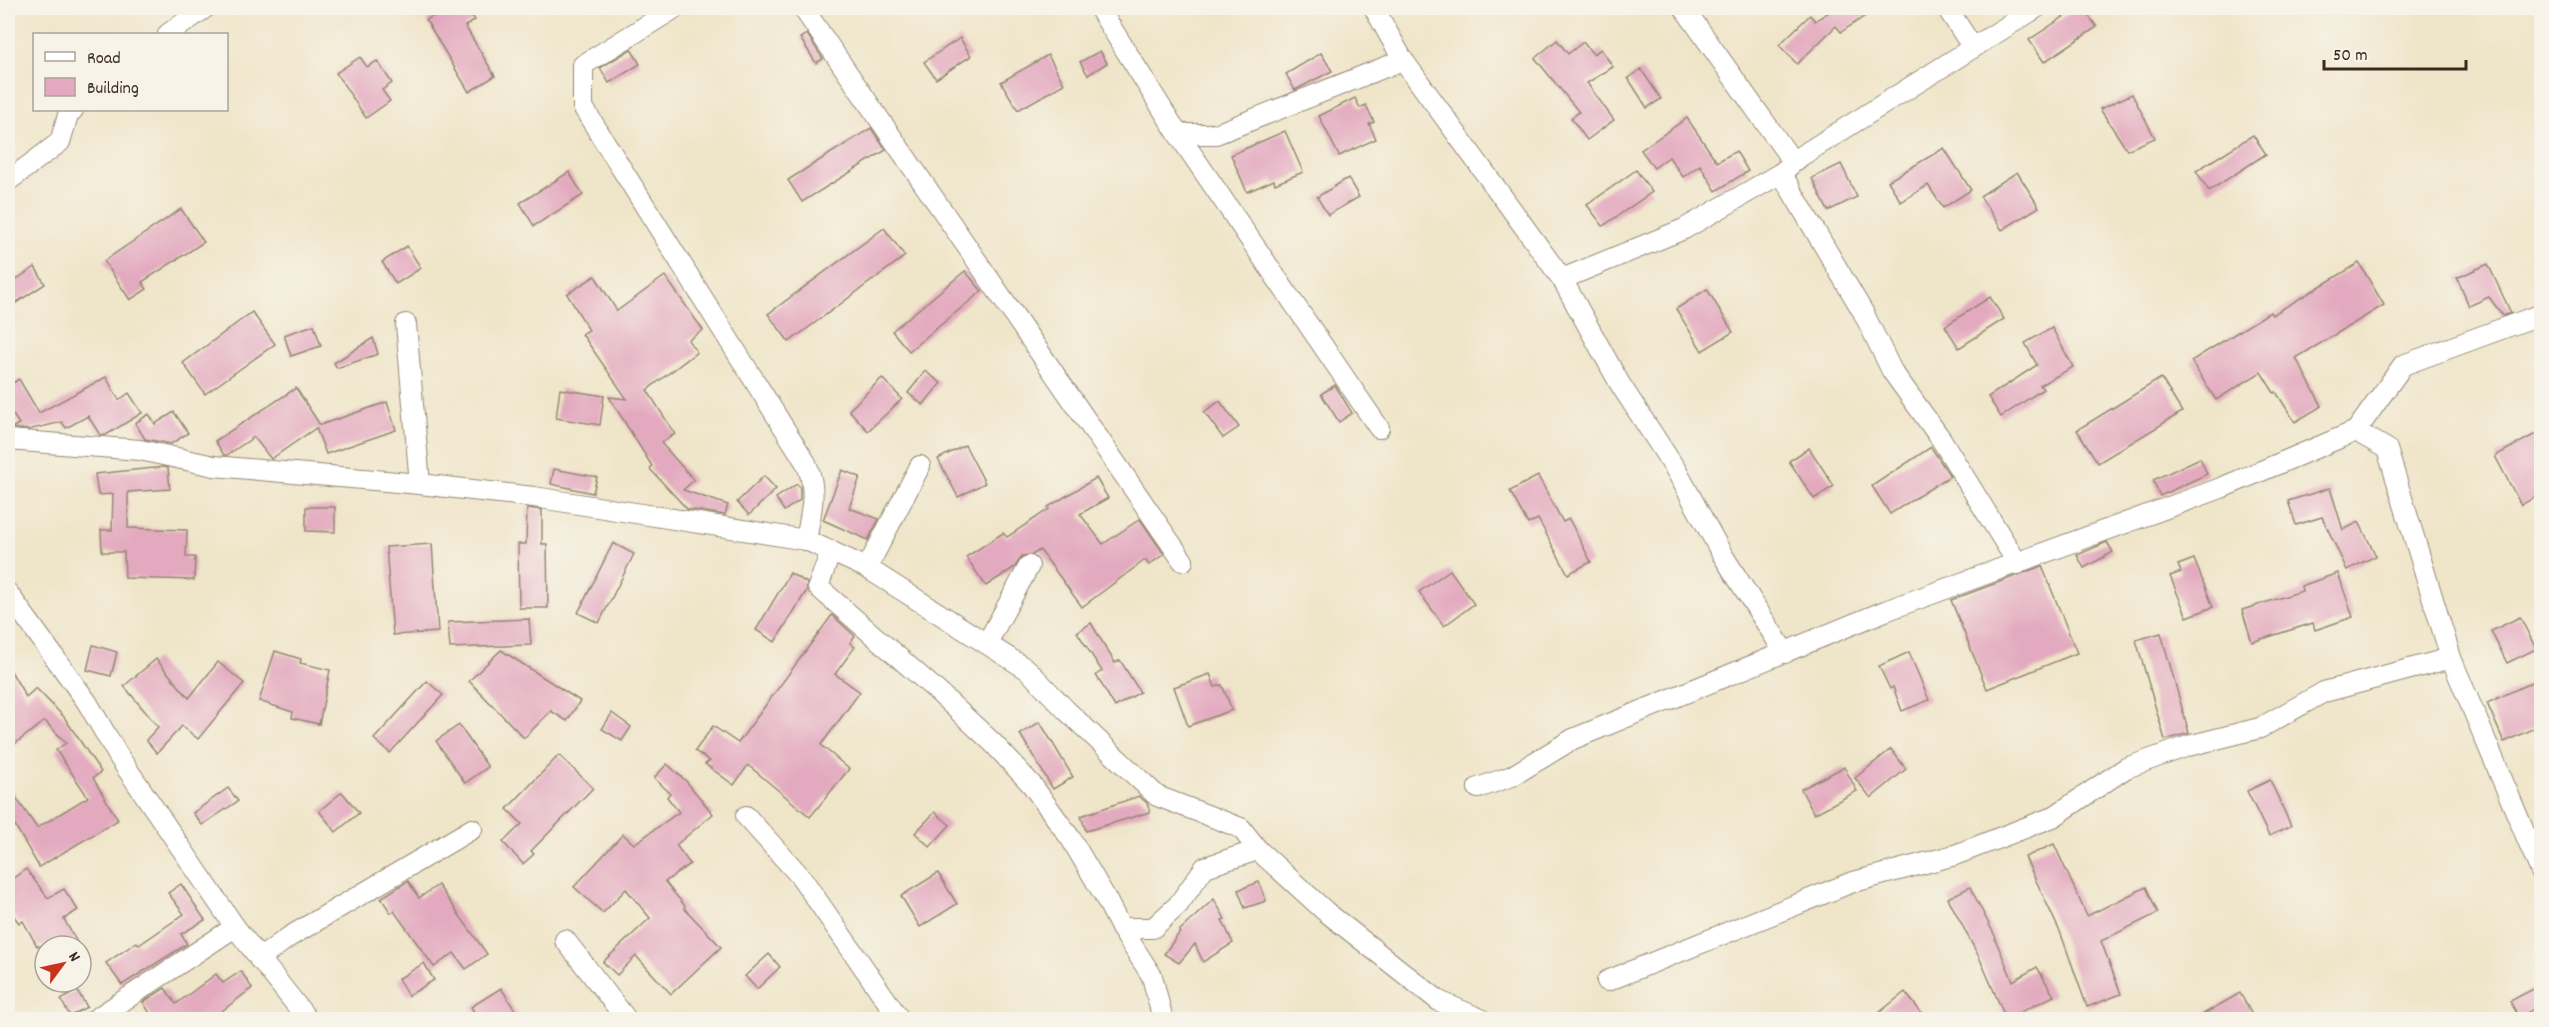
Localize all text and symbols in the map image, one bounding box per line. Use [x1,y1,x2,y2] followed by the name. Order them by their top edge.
[33,33,228,111] legend
[2324,33,2466,71] scale bar
[2333,44,2368,69] text: 50 m
[87,47,121,72] text: Road
[87,77,139,102] text: Building
[33,934,93,994] north arrow
[62,948,85,967] text: N

